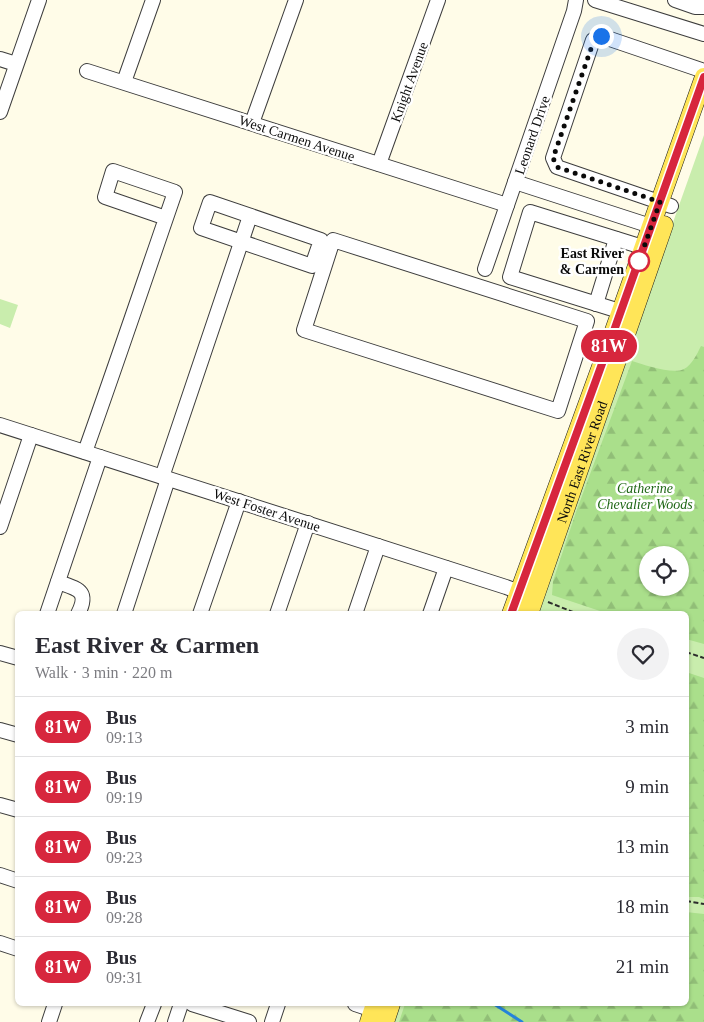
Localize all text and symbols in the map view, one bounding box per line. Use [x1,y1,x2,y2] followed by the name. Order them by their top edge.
[589,24,614,49] your location
[388,40,431,124] street label: Knight Avenue
[512,94,553,176] street label: Leonard Drive
[237,113,357,164] street label: West Carmen Avenue
[560,246,624,277] place label: East River & Carmen
[628,250,650,272] marker: East River & Carmen
[580,330,638,362] line badge: 81W
[591,336,627,356] text: 81W
[554,399,610,525] street label: North East River Road
[597,481,693,512] park label: Catherine Chevalier Woods
[212,486,322,535] street label: West Foster Avenue
[639,546,689,596] map controls
[639,546,689,596] button: locate
[617,628,669,680] button: heart
[35,632,259,658] text: East River & Carmen
[35,664,172,681] text: Walk · 3 min · 220 m
[106,707,137,728] text: Bus
[625,716,669,737] text: 3 min
[45,717,81,737] text: 81W
[106,729,142,746] text: 09:13
[106,767,137,788] text: Bus
[625,776,669,797] text: 9 min
[45,777,81,797] text: 81W
[106,789,142,806] text: 09:19
[106,827,137,848] text: Bus
[616,836,669,857] text: 13 min
[45,837,81,857] text: 81W
[106,849,142,866] text: 09:23
[106,887,137,908] text: Bus
[616,896,669,917] text: 18 min
[45,897,81,917] text: 81W
[106,909,142,926] text: 09:28
[106,947,137,968] text: Bus
[616,956,669,977] text: 21 min
[45,957,81,977] text: 81W
[106,969,142,986] text: 09:31

